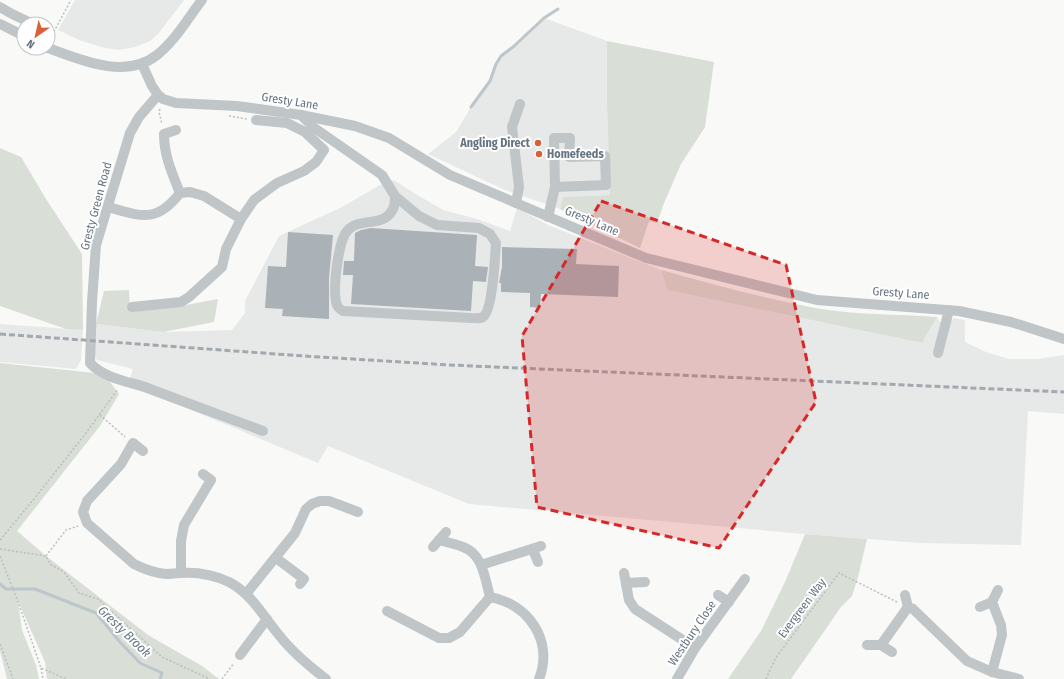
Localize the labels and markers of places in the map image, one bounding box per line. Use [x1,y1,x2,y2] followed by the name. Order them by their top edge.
[459,136,531,150] place label: Angling Direct
[533,138,543,148] marker: Angling Direct
[547,147,604,161] place label: Homefeeds
[534,149,544,159] marker: Homefeeds

